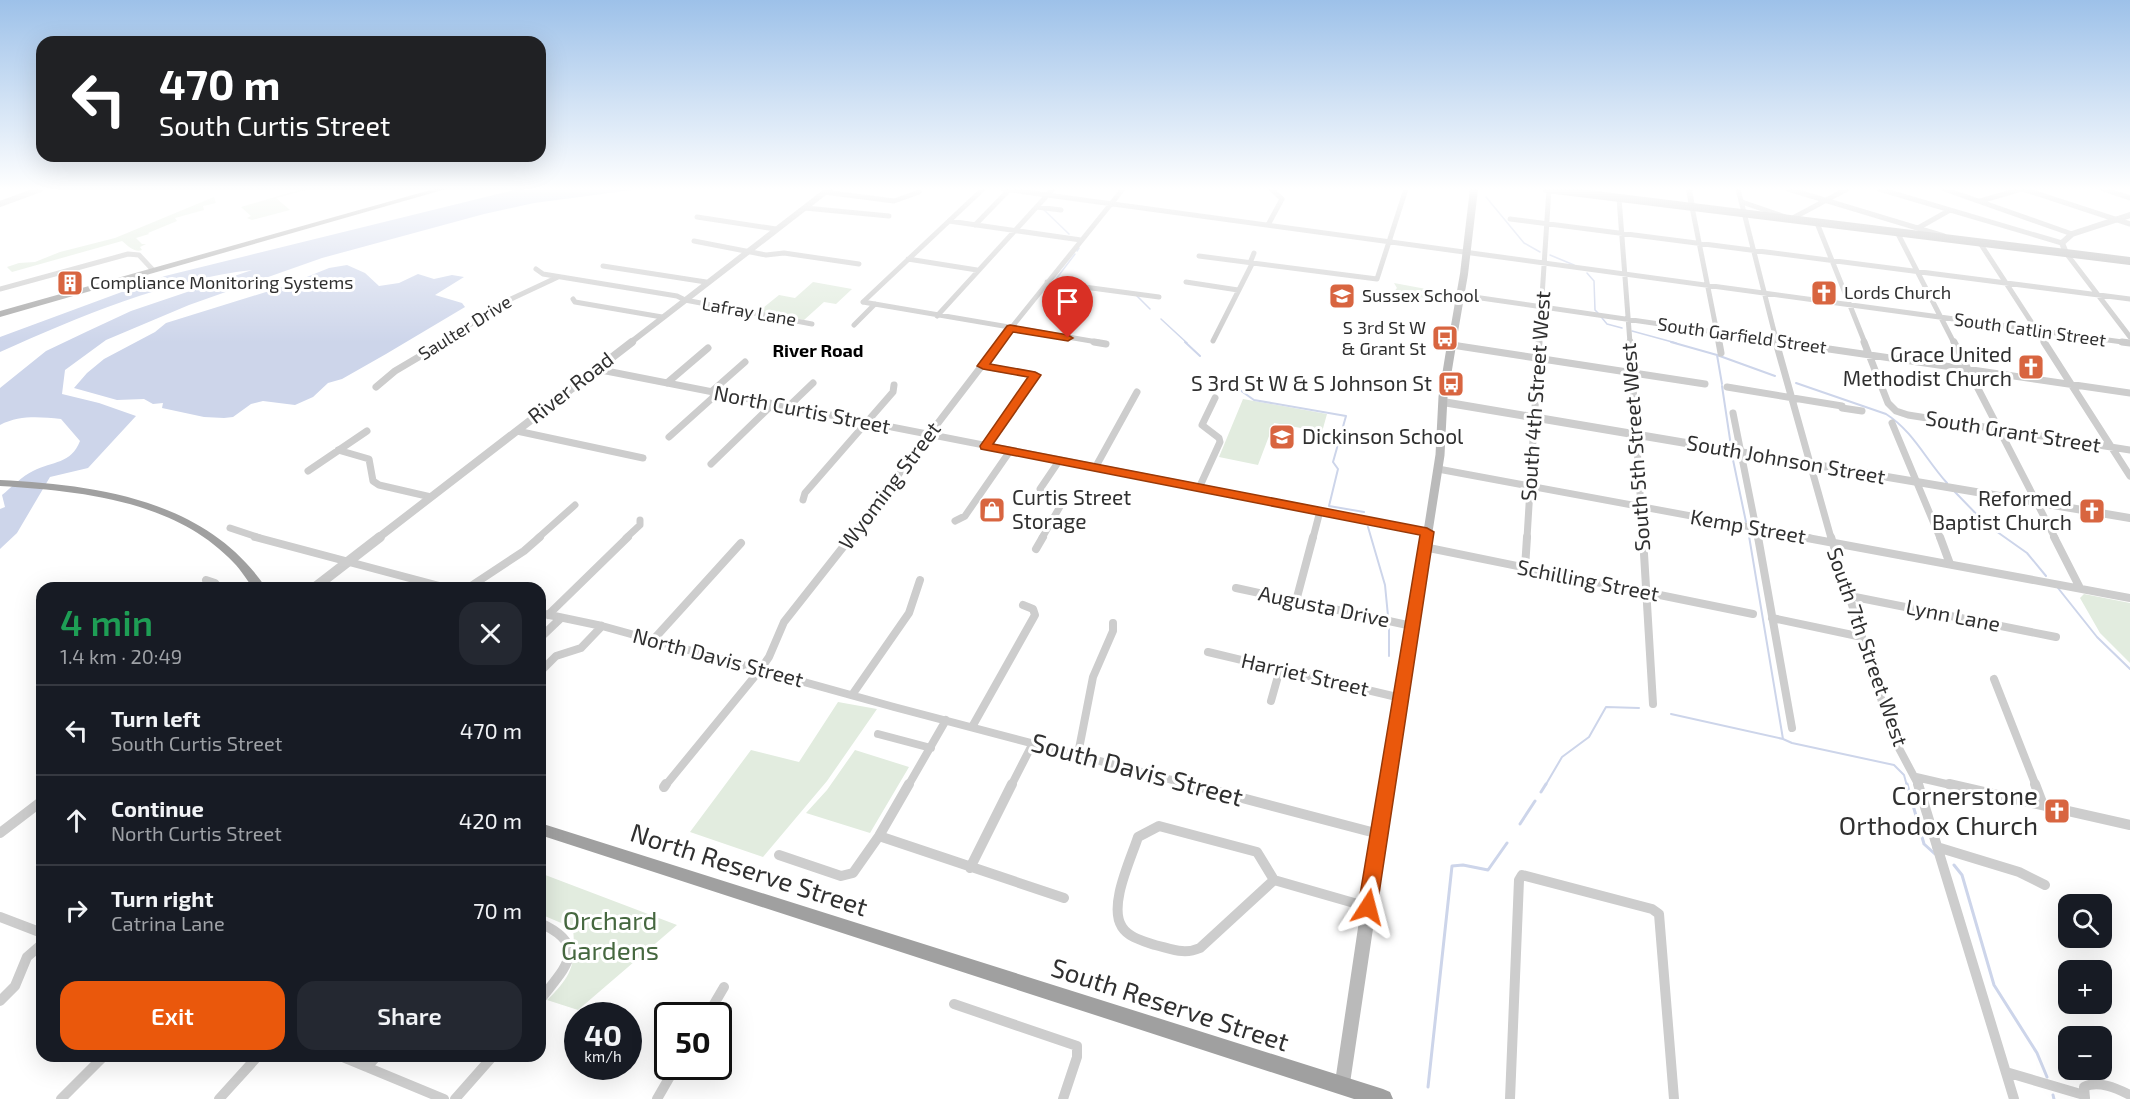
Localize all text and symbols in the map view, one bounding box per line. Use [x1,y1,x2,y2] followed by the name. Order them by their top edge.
[159,58,281,108] text: 470 m
[60,60,138,138] icon: left
[159,109,390,141] text: South Curtis Street
[55,268,85,298] building icon: Compliance Monitoring Systems
[90,271,353,293] place label: Compliance Monitoring Systems
[1042,276,1093,338] pin
[1809,278,1839,308] church icon: Lords Church
[1327,281,1357,311] school or university icon: Sussex School
[1844,281,1951,303] place label: Lords Church
[1362,284,1480,306] place label: Sussex School
[1051,285,1084,318] icon: arrive
[414,290,515,364] street label: Saulter Drive
[1515,290,1554,502] street label: South 4th Street West
[700,292,798,330] street label: Lafray Lane
[1953,307,2108,351] street label: South Catlin Street
[1656,312,1828,358] street label: South Garfield Street
[1342,316,1426,359] place label: S 3rd St W & Grant St
[1430,323,1460,353] bus stop icon: S 3rd St W & Grant St
[772,339,864,361] district label: River Road
[1843,341,2012,390] place label: Grace United Methodist Church
[1615,342,1654,552] street label: South 5th Street West
[522,346,618,428] street label: River Road
[2016,352,2046,382] church icon: Grace United Methodist Church
[1436,369,1466,399] bus stop icon: S 3rd St W & S Johnson St
[1191,370,1432,395] place label: S 3rd St W & S Johnson St
[712,379,893,438] street label: North Curtis Street
[1924,404,2103,457] street label: South Grant Street
[833,416,945,554] street label: Wyoming Street
[1267,422,1297,452] school or university icon: Dickinson School
[1302,423,1464,448] place label: Dickinson School
[1685,429,1888,488] street label: South Johnson Street
[1012,484,1131,533] place label: Curtis Street Storage
[1932,485,2072,534] place label: Reformed Baptist Church
[977,495,1007,525] shop icon: Curtis Street Storage
[2077,496,2107,526] church icon: Reformed Baptist Church
[1688,503,1808,548] street label: Kemp Street
[1823,544,1914,749] street label: South 7th Street West
[1515,554,1661,606] street label: Schilling Street
[1256,579,1392,632] street label: Augusta Drive
[1904,593,2002,636] street label: Lynn Lane
[60,600,153,643] text: 4 min
[459,602,522,665] button: close
[630,622,806,691] street label: North Davis Street
[60,644,182,668] text: 1.4 km · 20:49
[1239,647,1371,700] street label: Harriet Street
[111,705,200,731] text: Turn left
[60,714,93,747] icon: left
[460,717,522,743] text: 470 m
[1028,725,1247,812] street label: South Davis Street
[111,731,282,755] text: South Curtis Street
[1839,779,2038,840] place label: Cornerstone Orthodox Church
[111,795,204,821] text: Continue
[2042,796,2072,826] church icon: Cornerstone Orthodox Church
[60,804,93,837] icon: ahead
[459,807,522,833] text: 420 m
[627,816,872,922] street label: North Reserve Street
[111,821,282,845] text: North Curtis Street
[1336,875,1400,939] position arrow
[111,885,213,911] text: Turn right
[60,894,93,927] icon: right
[2058,894,2112,1080] map controls
[2058,894,2112,948] button: search
[473,897,522,923] text: 70 m
[561,904,659,965] park label: Orchard Gardens
[111,911,225,935] text: Catrina Lane
[1048,950,1293,1057] street label: South Reserve Street
[2058,960,2112,1014] button: +
[60,981,285,1050] button: Exit
[297,981,522,1050] button: Share
[654,1002,732,1080] speed limit sign: 50
[584,1016,622,1052] text: 40
[2058,1026,2112,1080] button: −
[584,1047,622,1065] text: km/h

